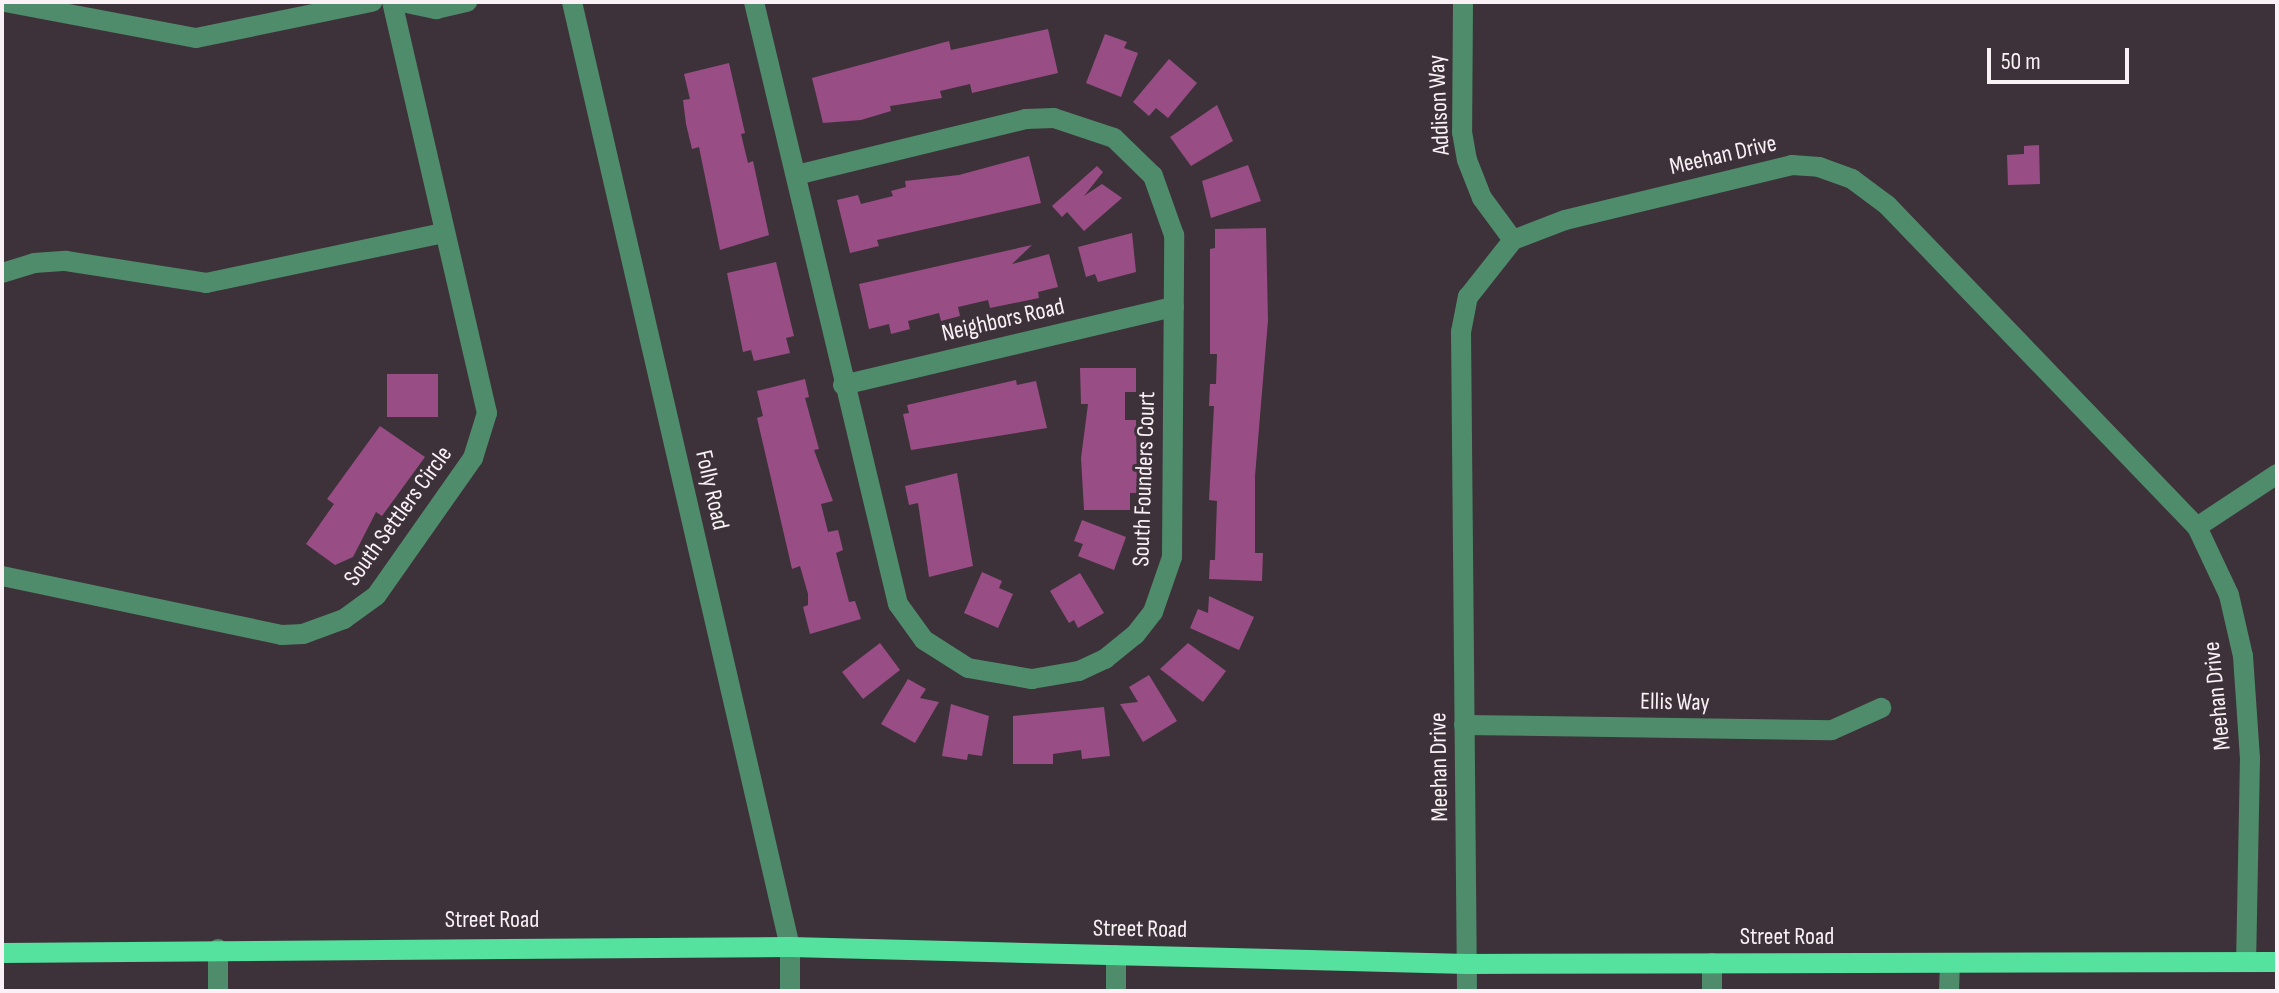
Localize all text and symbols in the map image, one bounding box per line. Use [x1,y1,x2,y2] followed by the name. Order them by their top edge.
[1991,32,2133,82] scale bar
[2001,47,2041,76] text: 50 m
[1422,54,1456,156] street label: Addison Way
[1667,129,1779,181] street label: Meehan Drive
[939,292,1067,348] street label: Neighbors Road
[1127,391,1161,567] street label: South Founders Court
[338,441,458,591] street label: South Settlers Circle
[689,447,735,533] street label: Folly Road
[2197,640,2237,752] street label: Meehan Drive
[1640,687,1710,717] street label: Ellis Way
[1424,712,1454,822] street label: Meehan Drive
[445,906,539,934] street label: Street Road
[1093,914,1187,944] street label: Street Road
[1740,923,1834,951] street label: Street Road

